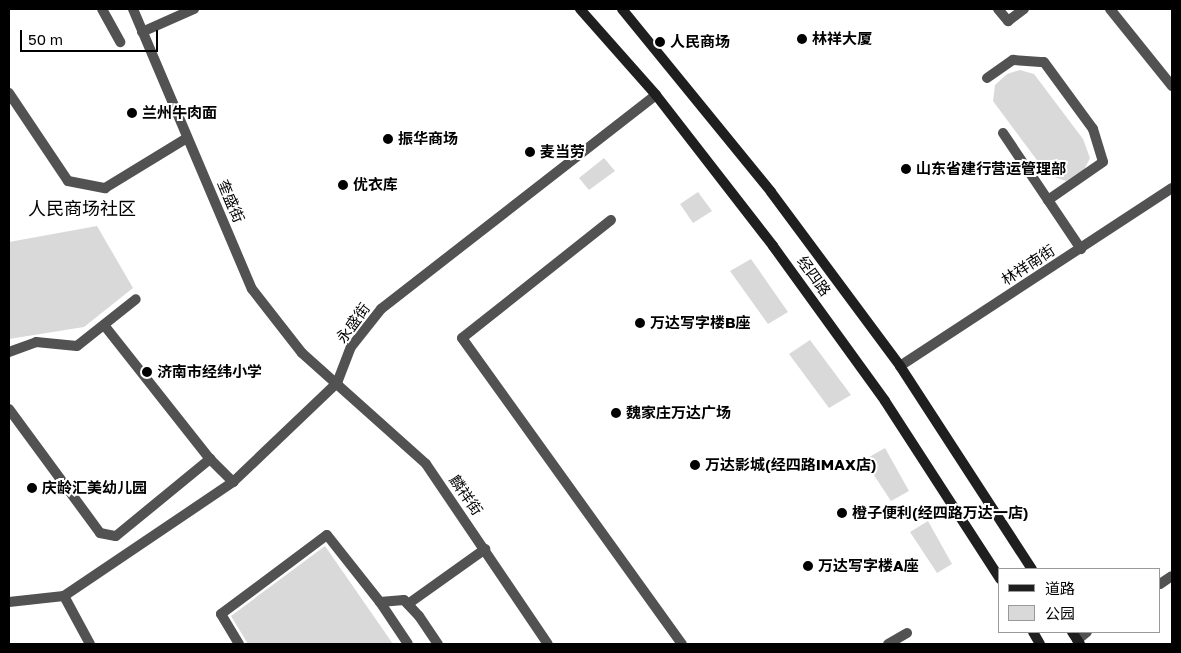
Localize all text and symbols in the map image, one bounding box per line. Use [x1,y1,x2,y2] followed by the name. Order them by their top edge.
[22,20,160,52] scale bar
[28,30,63,48] text: 50 m
[812,30,872,48] place label: 林祥大厦
[670,33,730,51] place label: 人民商场
[796,33,808,45] marker: 林祥大厦
[654,36,666,48] marker: 人民商场
[142,104,217,122] place label: 兰州牛肉面
[126,107,138,119] marker: 兰州牛肉面
[398,130,458,148] place label: 振华商场
[382,133,394,145] marker: 振华商场
[540,143,585,161] place label: 麦当劳
[524,146,536,158] marker: 麦当劳
[916,160,1066,178] place label: 山东省建行营运管理部
[900,163,912,175] marker: 山东省建行营运管理部
[353,176,398,194] place label: 优衣库
[214,177,248,225] street label: 奎盛街
[337,179,349,191] marker: 优衣库
[28,197,136,219] district label: 人民商场社区
[998,241,1058,289] street label: 林祥南街
[793,253,835,299] street label: 经四路
[332,300,374,346] street label: 永盛街
[650,314,751,332] place label: 万达写字楼B座
[634,317,646,329] marker: 万达写字楼B座
[157,363,262,381] place label: 济南市经纬小学
[141,366,153,378] marker: 济南市经纬小学
[626,404,731,422] place label: 魏家庄万达广场
[610,407,622,419] marker: 魏家庄万达广场
[705,456,877,474] place label: 万达影城(经四路IMAX店)
[689,459,701,471] marker: 万达影城(经四路IMAX店)
[446,471,486,519] street label: 麟祥街
[42,479,147,497] place label: 庆龄汇美幼儿园
[26,482,38,494] marker: 庆龄汇美幼儿园
[852,504,1028,522] place label: 橙子便利(经四路万达一店)
[836,507,848,519] marker: 橙子便利(经四路万达一店)
[818,557,919,575] place label: 万达写字楼A座
[802,560,814,572] marker: 万达写字楼A座
[998,568,1161,633] legend
[1045,579,1075,597] text: 道路
[1045,604,1075,622] text: 公园

